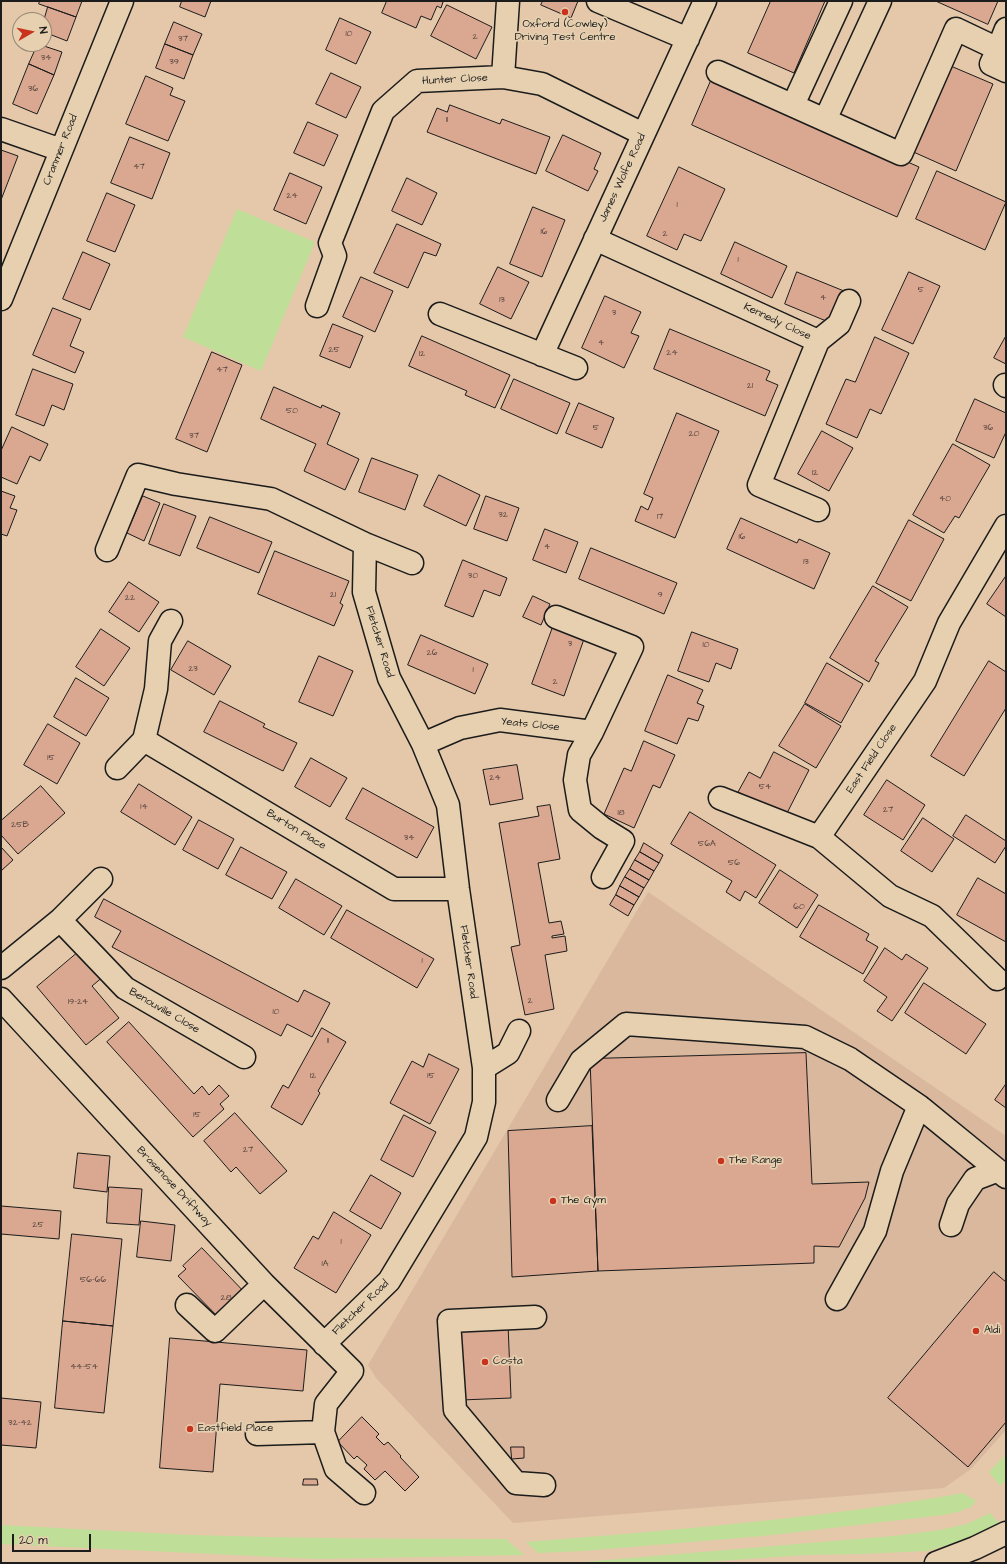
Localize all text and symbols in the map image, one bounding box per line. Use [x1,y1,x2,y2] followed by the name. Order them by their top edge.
[560,7,570,17] marker: Oxford (Cowley) Driving Test Centre
[12,12,52,52] north arrow
[515,18,615,44] place label: Oxford (Cowley) Driving Test Centre
[35,26,51,35] text: N
[346,29,352,39] house number: 10
[472,32,478,42] house number: 2
[178,34,188,44] house number: 37
[41,53,51,63] house number: 34
[169,57,179,67] house number: 39
[422,72,488,88] street label: Hunter Close
[28,84,38,94] house number: 36
[41,113,81,187] street label: Cranmer Road
[446,115,448,125] house number: 11
[597,132,649,224] street label: James Wolfe Road
[133,162,145,172] house number: 47
[286,191,298,201] house number: 24
[676,200,678,210] house number: 1
[541,227,547,237] house number: 16
[662,229,668,239] house number: 2
[737,255,739,265] house number: 1
[918,285,924,295] house number: 5
[820,293,826,303] house number: 4
[499,295,505,305] house number: 13
[741,301,813,343] street label: Kennedy Close
[612,308,616,318] house number: 3
[598,338,604,348] house number: 4
[328,345,340,355] house number: 25
[666,348,678,358] house number: 24
[419,349,425,359] house number: 12
[216,365,228,375] house number: 47
[747,381,753,391] house number: 21
[286,406,298,416] house number: 50
[593,423,599,433] house number: 5
[983,423,993,433] house number: 36
[689,429,699,439] house number: 20
[189,431,199,441] house number: 37
[812,468,818,478] house number: 12
[939,494,951,504] house number: 40
[498,510,508,520] house number: 32
[657,512,663,522] house number: 17
[739,532,745,542] house number: 16
[544,542,550,552] house number: 4
[803,557,809,567] house number: 13
[468,571,478,581] house number: 30
[330,590,336,600] house number: 21
[657,590,663,600] house number: 9
[125,593,135,603] house number: 22
[362,605,396,679] street label: Fletcher Road
[568,639,572,649] house number: 3
[703,640,709,650] house number: 10
[427,648,437,658] house number: 26
[188,664,198,674] house number: 23
[472,665,474,675] house number: 1
[552,677,558,687] house number: 2
[500,715,560,735] street label: Yeats Close
[844,722,900,796] street label: East Field Close
[47,753,55,763] house number: 15
[489,773,501,783] house number: 24
[759,782,771,792] house number: 54
[140,802,148,812] house number: 14
[883,805,893,815] house number: 27
[264,807,328,853] street label: Burton Place
[618,808,624,818] house number: 18
[11,820,29,830] house number: 25B
[404,833,414,843] house number: 34
[698,839,716,849] house number: 56A
[728,858,740,868] house number: 56
[793,902,805,912] house number: 60
[456,925,480,999] street label: Fletcher Road
[421,956,423,966] house number: 1
[126,985,202,1037] street label: Benouville Close
[527,996,533,1006] house number: 2
[68,997,88,1007] house number: 19-24
[273,1007,279,1017] house number: 10
[327,1036,329,1046] house number: 11
[310,1071,316,1081] house number: 12
[427,1071,435,1081] house number: 15
[193,1110,201,1120] house number: 15
[133,1144,215,1230] street label: Brasenose Driftway
[243,1145,253,1155] house number: 27
[729,1154,782,1168] place label: The Range
[716,1156,726,1166] marker: The Range
[561,1194,606,1208] place label: The Gym
[548,1196,558,1206] marker: The Gym
[32,1220,44,1230] house number: 25
[340,1237,342,1247] house number: 1
[322,1259,328,1269] house number: 1A
[80,1275,106,1285] house number: 56-66
[330,1278,392,1338] street label: Fletcher Road
[221,1293,231,1303] house number: 28
[984,1324,1000,1338] place label: Aldi
[971,1326,981,1336] marker: Aldi
[493,1355,523,1369] place label: Costa
[480,1357,490,1367] marker: Costa
[70,1362,98,1372] house number: 44-54
[8,1418,32,1428] house number: 32-42
[198,1422,273,1436] place label: Eastfield Place
[185,1424,195,1434] marker: Eastfield Place
[14,1526,93,1552] scale bar
[19,1532,48,1549] text: 20 m

